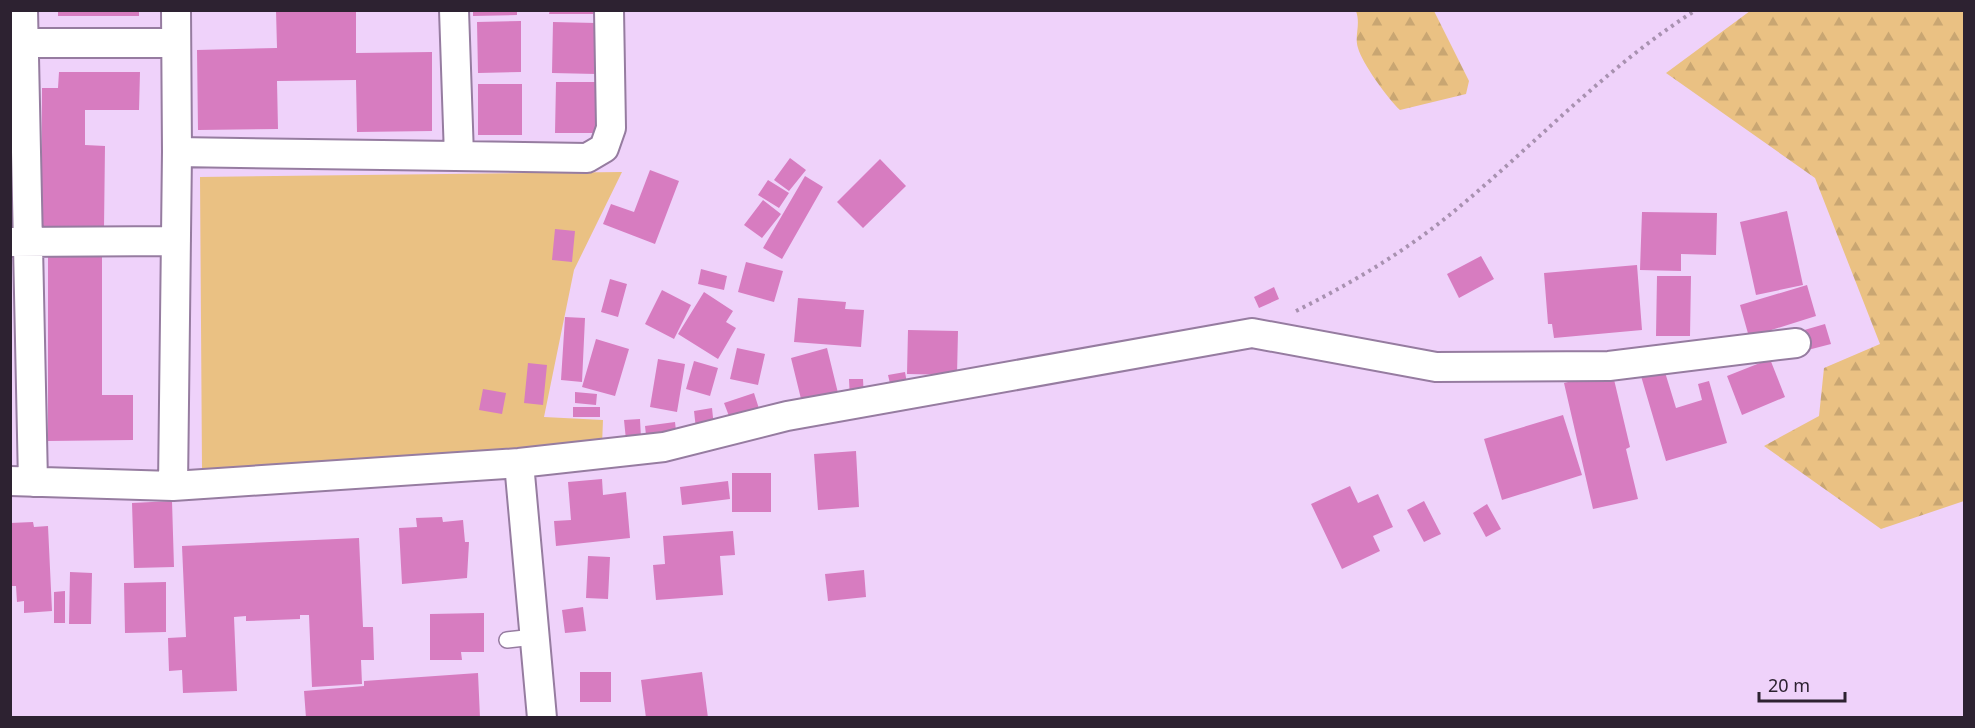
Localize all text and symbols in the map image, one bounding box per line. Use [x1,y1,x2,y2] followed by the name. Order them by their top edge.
[1759,665,1844,703] scale bar
[1768,673,1810,697] text: 20 m

